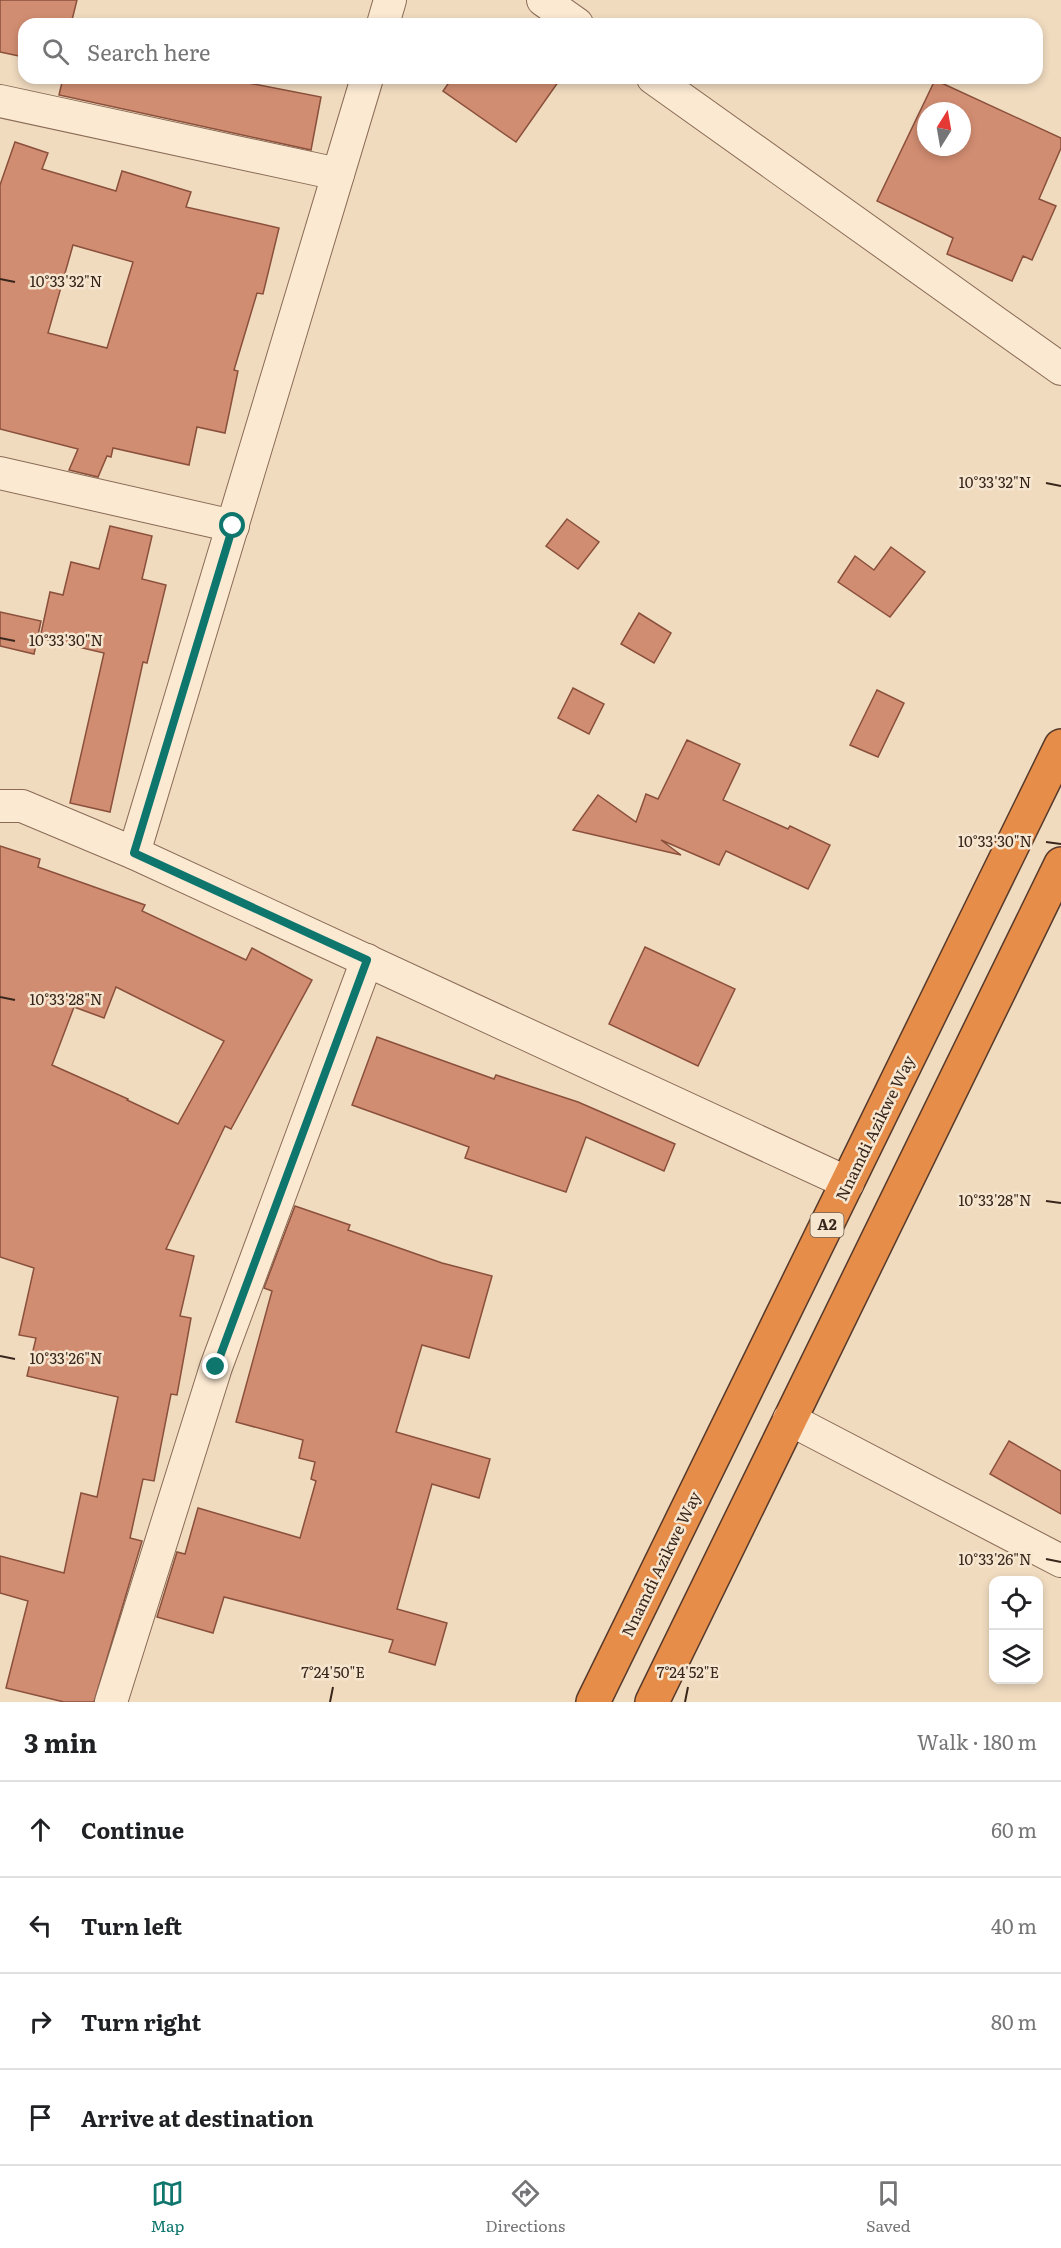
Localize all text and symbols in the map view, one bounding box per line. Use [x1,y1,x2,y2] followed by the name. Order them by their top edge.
[18,18,1043,84] search box
[39,35,72,68] icon: search
[87,35,210,68] text: Search here
[917,102,971,156] north arrow
[30,269,102,292] text: 10°33'32"N
[959,470,1031,493] text: 10°33'32"N
[219,512,245,538] route start
[29,628,103,651] text: 10°33'30"N
[958,829,1032,852] text: 10°33'30"N
[29,987,103,1010] text: 10°33'28"N
[828,1050,920,1204] street label: Nnamdi Azikwe Way
[958,1188,1032,1211] text: 10°33'28"N
[810,1213,844,1237] road number: A2
[29,1346,103,1369] text: 10°33'26"N
[202,1353,228,1379] route end
[614,1486,706,1640] street label: Nnamdi Azikwe Way
[958,1547,1032,1570] text: 10°33'26"N
[989,1576,1043,1684] map controls
[989,1576,1043,1630] button: locate
[989,1630,1043,1684] button: layers
[301,1660,365,1683] text: 7°24'50"E
[657,1660,719,1683] text: 7°24'52"E
[24,1722,97,1761] text: 3 min
[917,1726,1037,1756] text: Walk · 180 m
[24,1813,57,1846] icon: ahead
[81,1813,184,1846] text: Continue
[991,1814,1037,1844] text: 60 m
[24,1909,57,1942] icon: left
[81,1909,182,1942] text: Turn left
[991,1910,1037,1940] text: 40 m
[24,2005,57,2038] icon: right
[81,2005,201,2038] text: Turn right
[991,2006,1037,2036] text: 80 m
[24,2101,57,2134] icon: arrive
[81,2101,314,2134] text: Arrive at destination
[150,2177,184,2237] tab: Map
[485,2177,565,2237] tab: Directions
[866,2177,911,2237] tab: Saved

